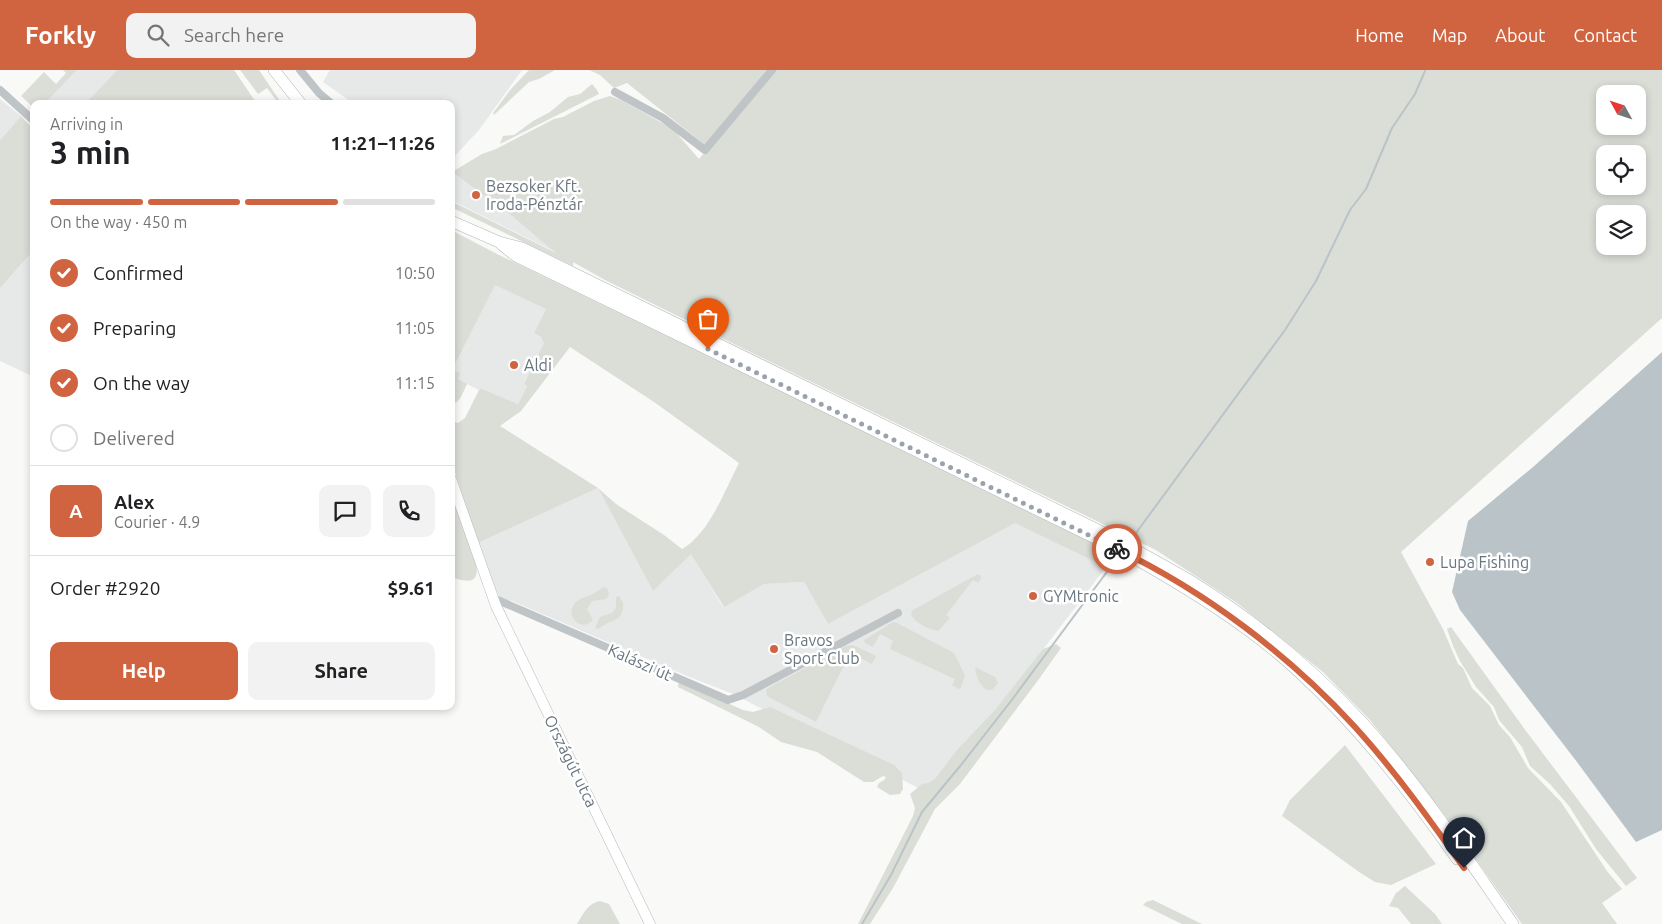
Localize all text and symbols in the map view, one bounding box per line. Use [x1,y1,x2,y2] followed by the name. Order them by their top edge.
[126,13,476,58] search box
[144,21,172,49] icon: search
[25,22,96,49] text: Forkly
[184,24,284,46] text: Search here
[1355,25,1404,45] text: Home
[1432,25,1467,45] text: Map
[1495,25,1545,45] text: About
[1573,25,1637,45] text: Contact
[1596,85,1646,135] north arrow
[1596,85,1646,255] map controls
[50,115,123,133] text: Arriving in
[330,132,435,154] text: 11:21–11:26
[50,134,131,170] text: 3 min
[1596,145,1646,195] button: locate
[486,177,583,213] place label: Bezsoker Kft. Iroda-Pénztár
[470,189,482,201] marker: Bezsoker Kft. Iroda-Pénztár
[1596,205,1646,255] button: layers
[50,213,187,231] text: On the way · 450 m
[50,259,78,287] icon: check
[93,262,184,284] text: Confirmed
[395,264,435,282] text: 10:50
[687,298,729,349] pin
[694,305,722,333] icon: bag
[50,314,78,342] icon: check
[93,317,177,339] text: Preparing
[395,319,435,337] text: 11:05
[524,356,552,374] place label: Aldi
[508,359,520,371] marker: Aldi
[50,369,78,397] icon: check
[93,372,190,394] text: On the way
[395,374,435,392] text: 11:15
[93,427,175,449] text: Delivered
[319,485,371,537] button: chat
[383,485,435,537] button: phone
[114,491,154,513] text: Alex
[69,500,83,522] text: A
[114,513,200,531] text: Courier · 4.9
[1092,524,1142,574] courier
[1103,535,1131,563] icon: bike
[1440,553,1529,571] place label: Lupa Fishing
[1424,556,1436,568] marker: Lupa Fishing
[50,577,160,599] text: Order #2920
[387,577,435,599] text: $9.61
[1043,587,1119,605] place label: GYMtronic
[1027,590,1039,602] marker: GYMtronic
[784,631,860,667] place label: Bravos Sport Club
[605,640,675,684] street label: Kalászi út
[50,642,238,700] button: Help
[248,642,435,700] button: Share
[768,643,780,655] marker: Bravos Sport Club
[541,712,601,810] street label: Országút utca
[1443,817,1485,868] pin
[1450,824,1478,852] icon: home

